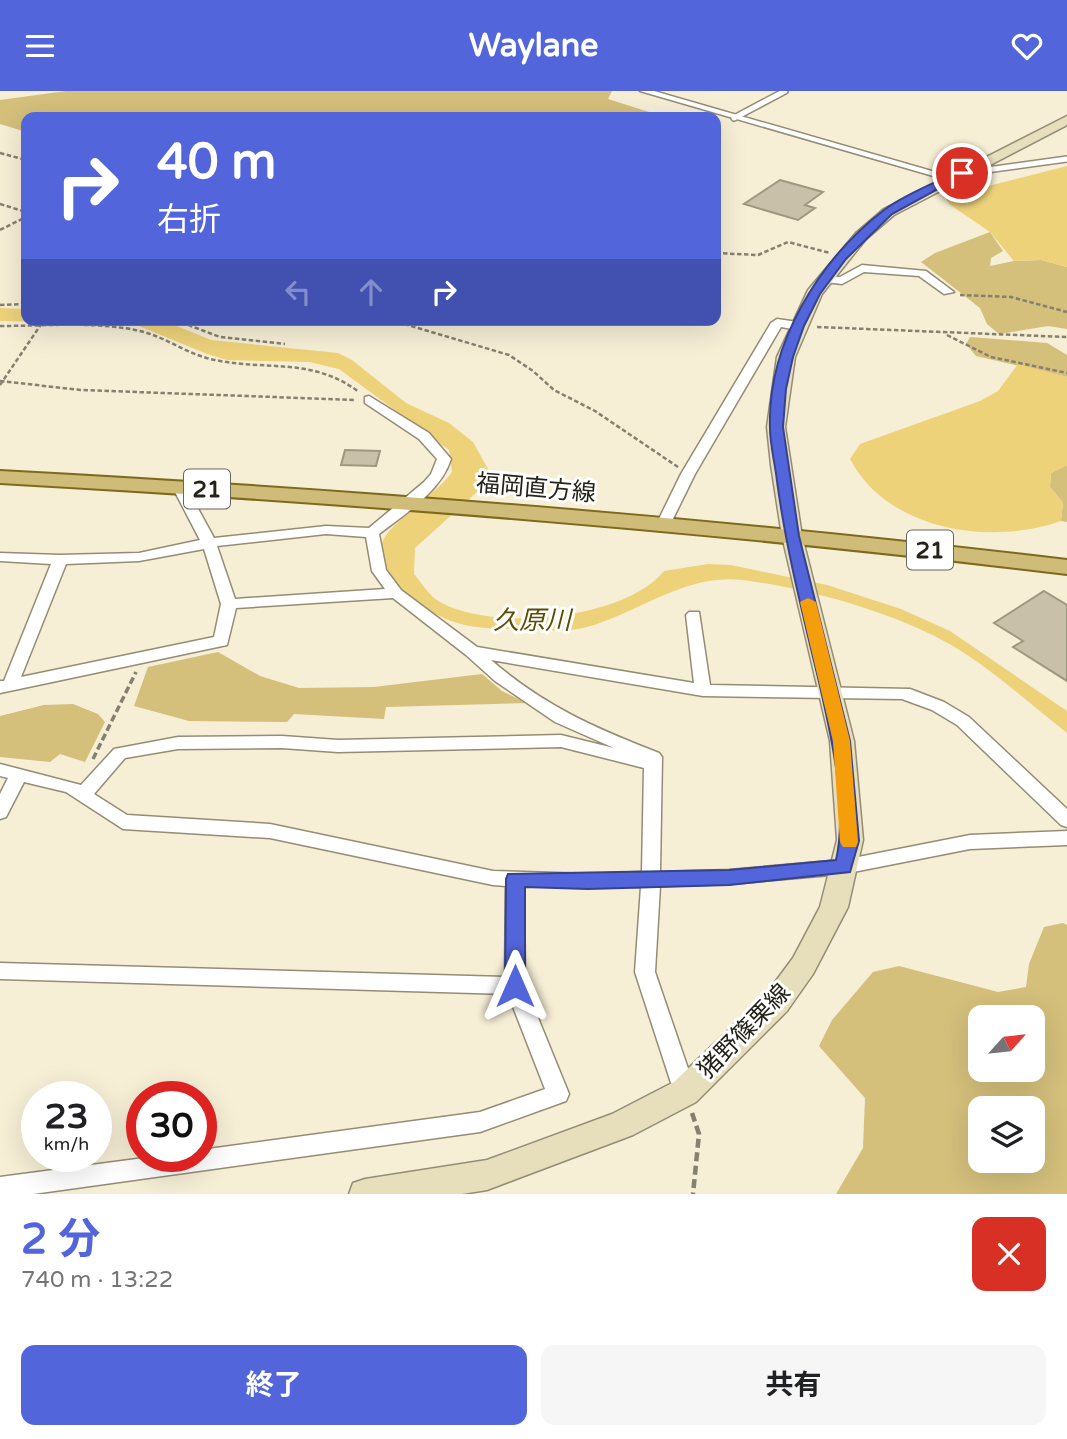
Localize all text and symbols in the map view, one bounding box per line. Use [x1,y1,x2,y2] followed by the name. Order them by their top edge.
[21,27,59,65] icon: menu
[469,27,598,65] text: Waylane
[1008,27,1046,65] icon: heart
[157,133,276,192] text: 40 m
[42,140,133,231] icon: right
[932,143,992,203] pin
[943,154,981,192] icon: arrive
[157,201,221,239] text: 右折
[279,273,317,311] icon: left
[352,273,390,311] icon: ahead
[425,273,463,311] icon: right
[184,469,230,509] road number: 21
[475,469,597,508] street label: 福岡直方線
[907,531,953,569] road number: 21
[493,605,574,636] water label: 久原川
[478,949,552,1023] position arrow
[692,978,796,1085] street label: 猪野篠栗線
[968,1005,1045,1081] north arrow
[968,1005,1045,1173] map controls
[126,1081,217,1172] speed limit sign: 30
[45,1096,88,1138] text: 23
[968,1096,1045,1173] button: layers
[44,1133,89,1155] text: km/h
[21,1214,100,1265] text: 2 分
[972,1217,1046,1291] button: close
[21,1266,173,1294] text: 740 m · 13:22
[21,1345,527,1425] button: 終了
[541,1345,1046,1425] button: 共有

